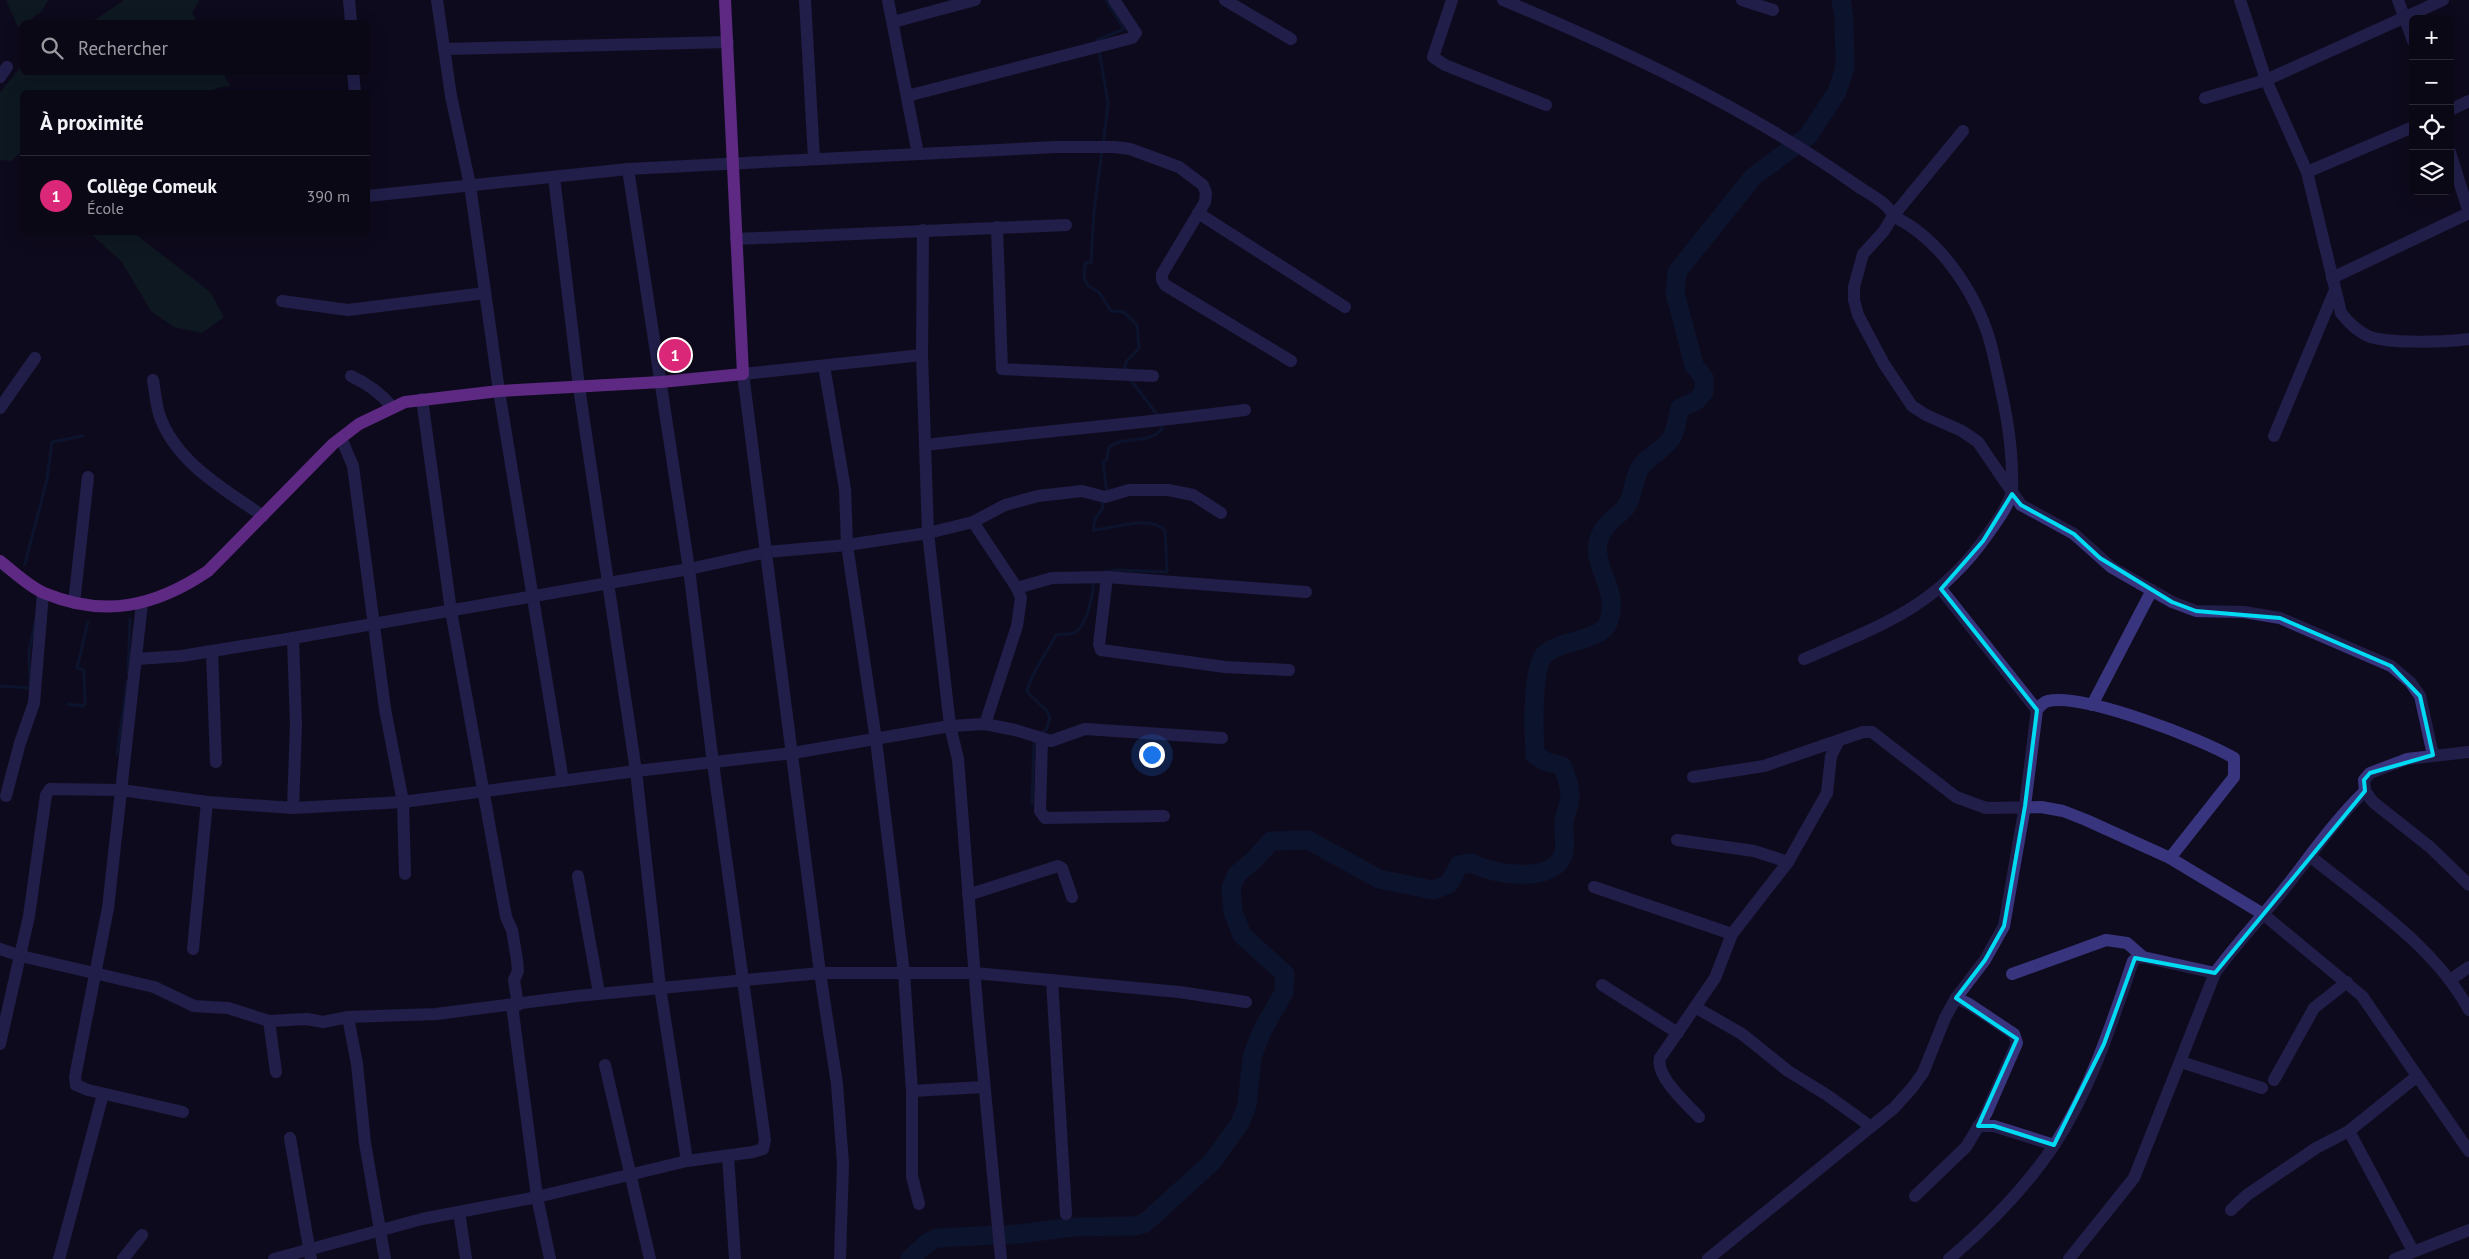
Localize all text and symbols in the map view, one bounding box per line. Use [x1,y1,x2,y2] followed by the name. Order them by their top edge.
[2409,15,2454,195] map controls
[2409,15,2454,60] button: +
[20,20,370,75] search box
[38,34,66,62] icon: search
[78,36,168,60] text: Rechercher
[2409,60,2454,105] button: −
[2409,105,2454,150] button: locate
[40,109,144,136] text: À proximité
[2409,150,2454,195] button: layers
[87,174,217,198] text: Collège Comeuk
[51,186,61,206] text: 1
[307,186,350,206] text: 390 m
[87,198,124,218] text: École
[659,336,691,374] pin: 1
[1139,742,1165,768] your location

